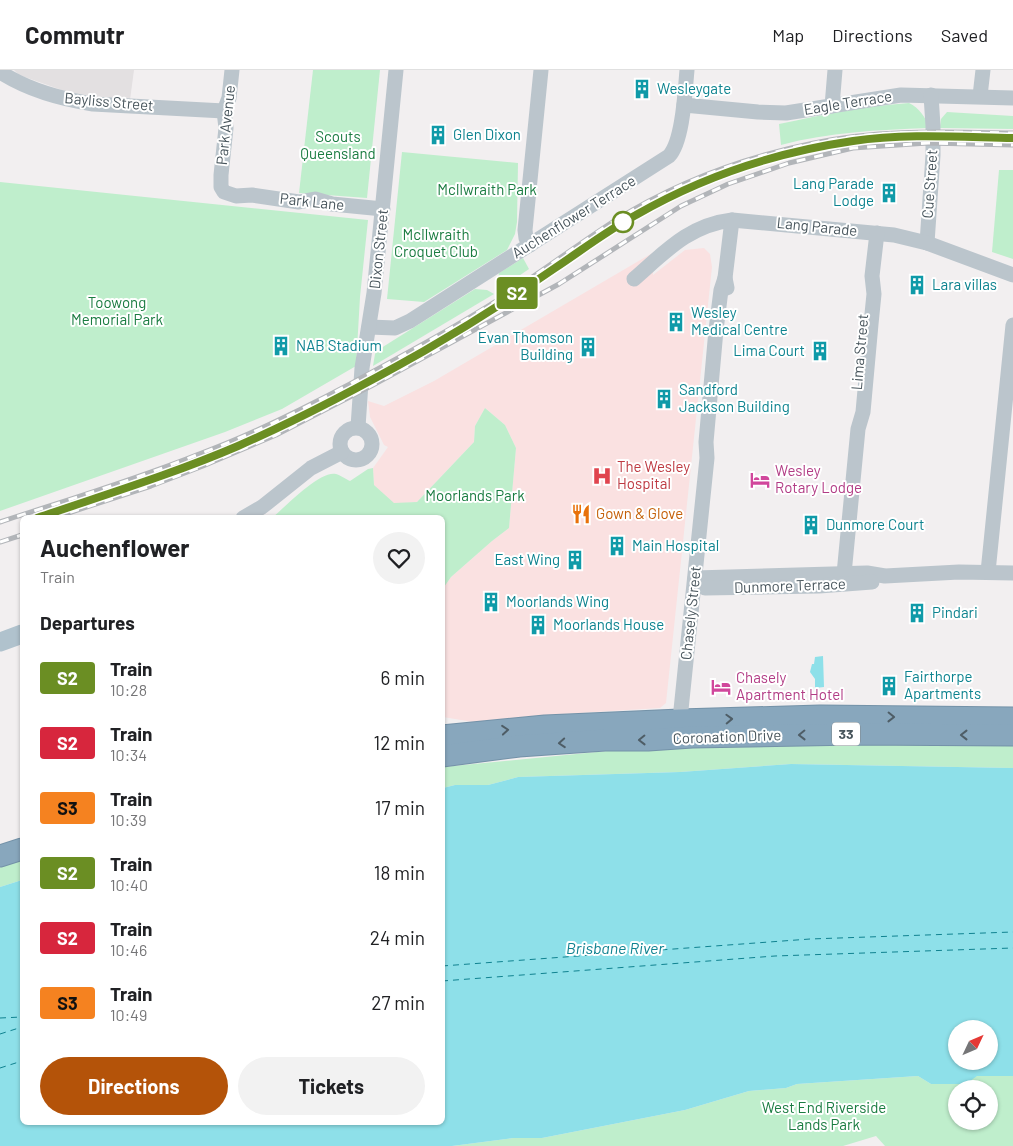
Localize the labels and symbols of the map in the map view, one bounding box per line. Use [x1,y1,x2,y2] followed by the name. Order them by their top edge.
[631,78,653,100] building icon: Wesleygate
[657,79,731,97] place label: Wesleygate
[212,84,238,166] street label: Park Avenue
[802,86,893,118] street label: Eagle Terrace
[64,88,154,114] street label: Bayliss Street
[427,124,449,146] building icon: Glen Dixon
[453,125,521,143] place label: Glen Dixon
[300,127,376,162] park label: Scouts Queensland
[918,149,940,219] street label: Cue Street
[508,171,639,262] street label: Auchenflower Terrace
[793,174,874,209] place label: Lang Parade Lodge
[437,180,537,198] park label: McIlwraith Park
[878,182,900,204] building icon: Lang Parade Lodge
[279,189,345,213] street label: Park Lane
[365,208,391,290] street label: Dixon Street
[612,211,634,233] unlabelled marker
[776,213,858,239] street label: Lang Parade
[394,225,478,260] park label: McIlwraith Croquet Club
[906,274,928,296] building icon: Lara villas
[932,275,997,293] place label: Lara villas
[494,277,540,309] line badge: S2
[71,293,164,328] park label: Toowong Memorial Park
[691,303,788,338] place label: Wesley Medical Centre
[665,311,687,333] building icon: Wesley Medical Centre
[847,313,871,391] street label: Lima Street
[478,328,573,363] place label: Evan Thomson Building
[270,335,292,357] building icon: NAB Stadium
[296,336,382,354] place label: NAB Stadium
[577,336,599,358] building icon: Evan Thomson Building
[809,340,831,362] building icon: Lima Court
[733,341,805,359] place label: Lima Court
[679,380,790,415] place label: Sandford Jackson Building
[653,388,675,410] building icon: Sandford Jackson Building
[617,457,690,492] place label: The Wesley Hospital
[775,461,862,496] place label: Wesley Rotary Lodge
[591,465,613,487] hospital icon: The Wesley Hospital
[749,469,771,491] hotel icon: Wesley Rotary Lodge
[425,486,525,504] park label: Moorlands Park
[570,503,592,525] restaurant icon: Gown & Glove
[596,504,683,522] place label: Gown & Glove
[800,514,822,536] building icon: Dunmore Court
[826,515,924,533] place label: Dunmore Court
[606,535,628,557] building icon: Main Hospital
[632,536,719,554] place label: Main Hospital
[564,549,586,571] building icon: East Wing
[494,550,560,568] place label: East Wing
[676,565,704,661] street label: Chasely Street
[734,574,846,596] street label: Dunmore Terrace
[480,591,502,613] building icon: Moorlands Wing
[506,592,609,610] place label: Moorlands Wing
[906,602,928,624] building icon: Pindari
[932,603,978,621] place label: Pindari
[527,614,549,636] building icon: Moorlands House
[553,615,664,633] place label: Moorlands House
[904,667,981,702] place label: Fairthorpe Apartments
[736,668,844,703] place label: Chasely Apartment Hotel
[878,675,900,697] building icon: Fairthorpe Apartments
[710,676,732,698] hotel icon: Chasely Apartment Hotel
[888,712,895,722] one-way arrow
[725,714,733,724] one-way arrow
[832,722,860,746] road number: 33
[501,725,509,736] one-way arrow
[672,725,781,747] street label: Coronation Drive
[798,729,806,740] one-way arrow
[960,730,968,740] one-way arrow
[637,734,645,745] one-way arrow
[558,737,566,748] one-way arrow
[566,938,665,957] water label: Brisbane River
[948,1020,998,1070] north arrow
[762,1098,886,1133] park label: West End Riverside Lands Park

